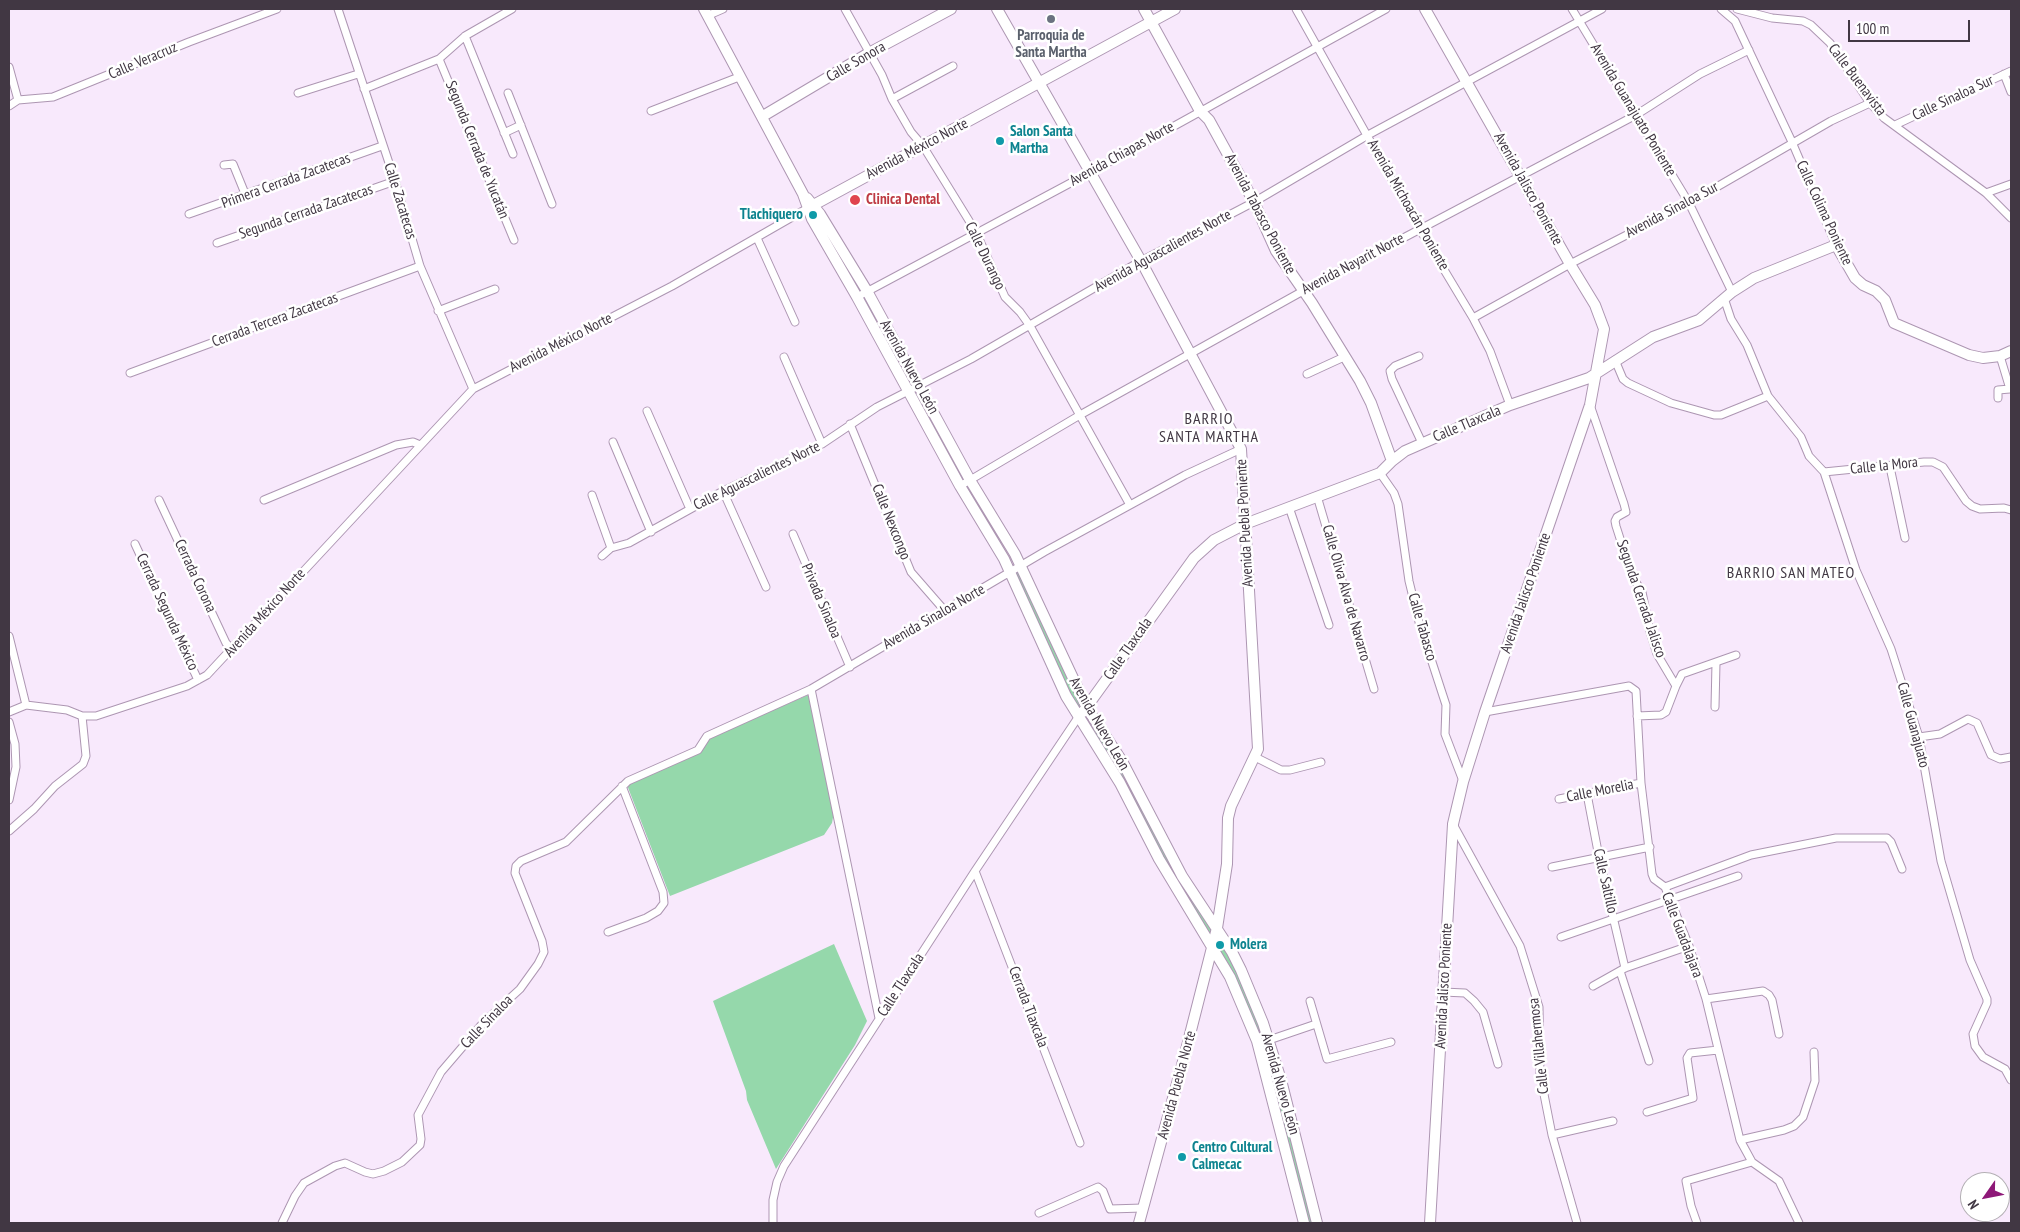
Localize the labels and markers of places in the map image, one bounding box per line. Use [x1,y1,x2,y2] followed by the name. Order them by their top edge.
[1045,13,1057,25] marker: Parroquia de Santa Martha
[1015,27,1087,62] place label: Parroquia de Santa Martha
[1010,123,1073,158] place label: Salon Santa Martha
[994,135,1006,147] marker: Salon Santa Martha
[866,191,940,209] place label: Clinica Dental
[848,193,862,207] marker: Clinica Dental
[740,206,803,224] place label: Tlachiquero
[807,209,819,221] marker: Tlachiquero
[1230,936,1267,954] place label: Molera
[1214,939,1226,951] marker: Molera
[1192,1139,1272,1174] place label: Centro Cultural Calmecac
[1176,1151,1188,1163] marker: Centro Cultural Calmecac

